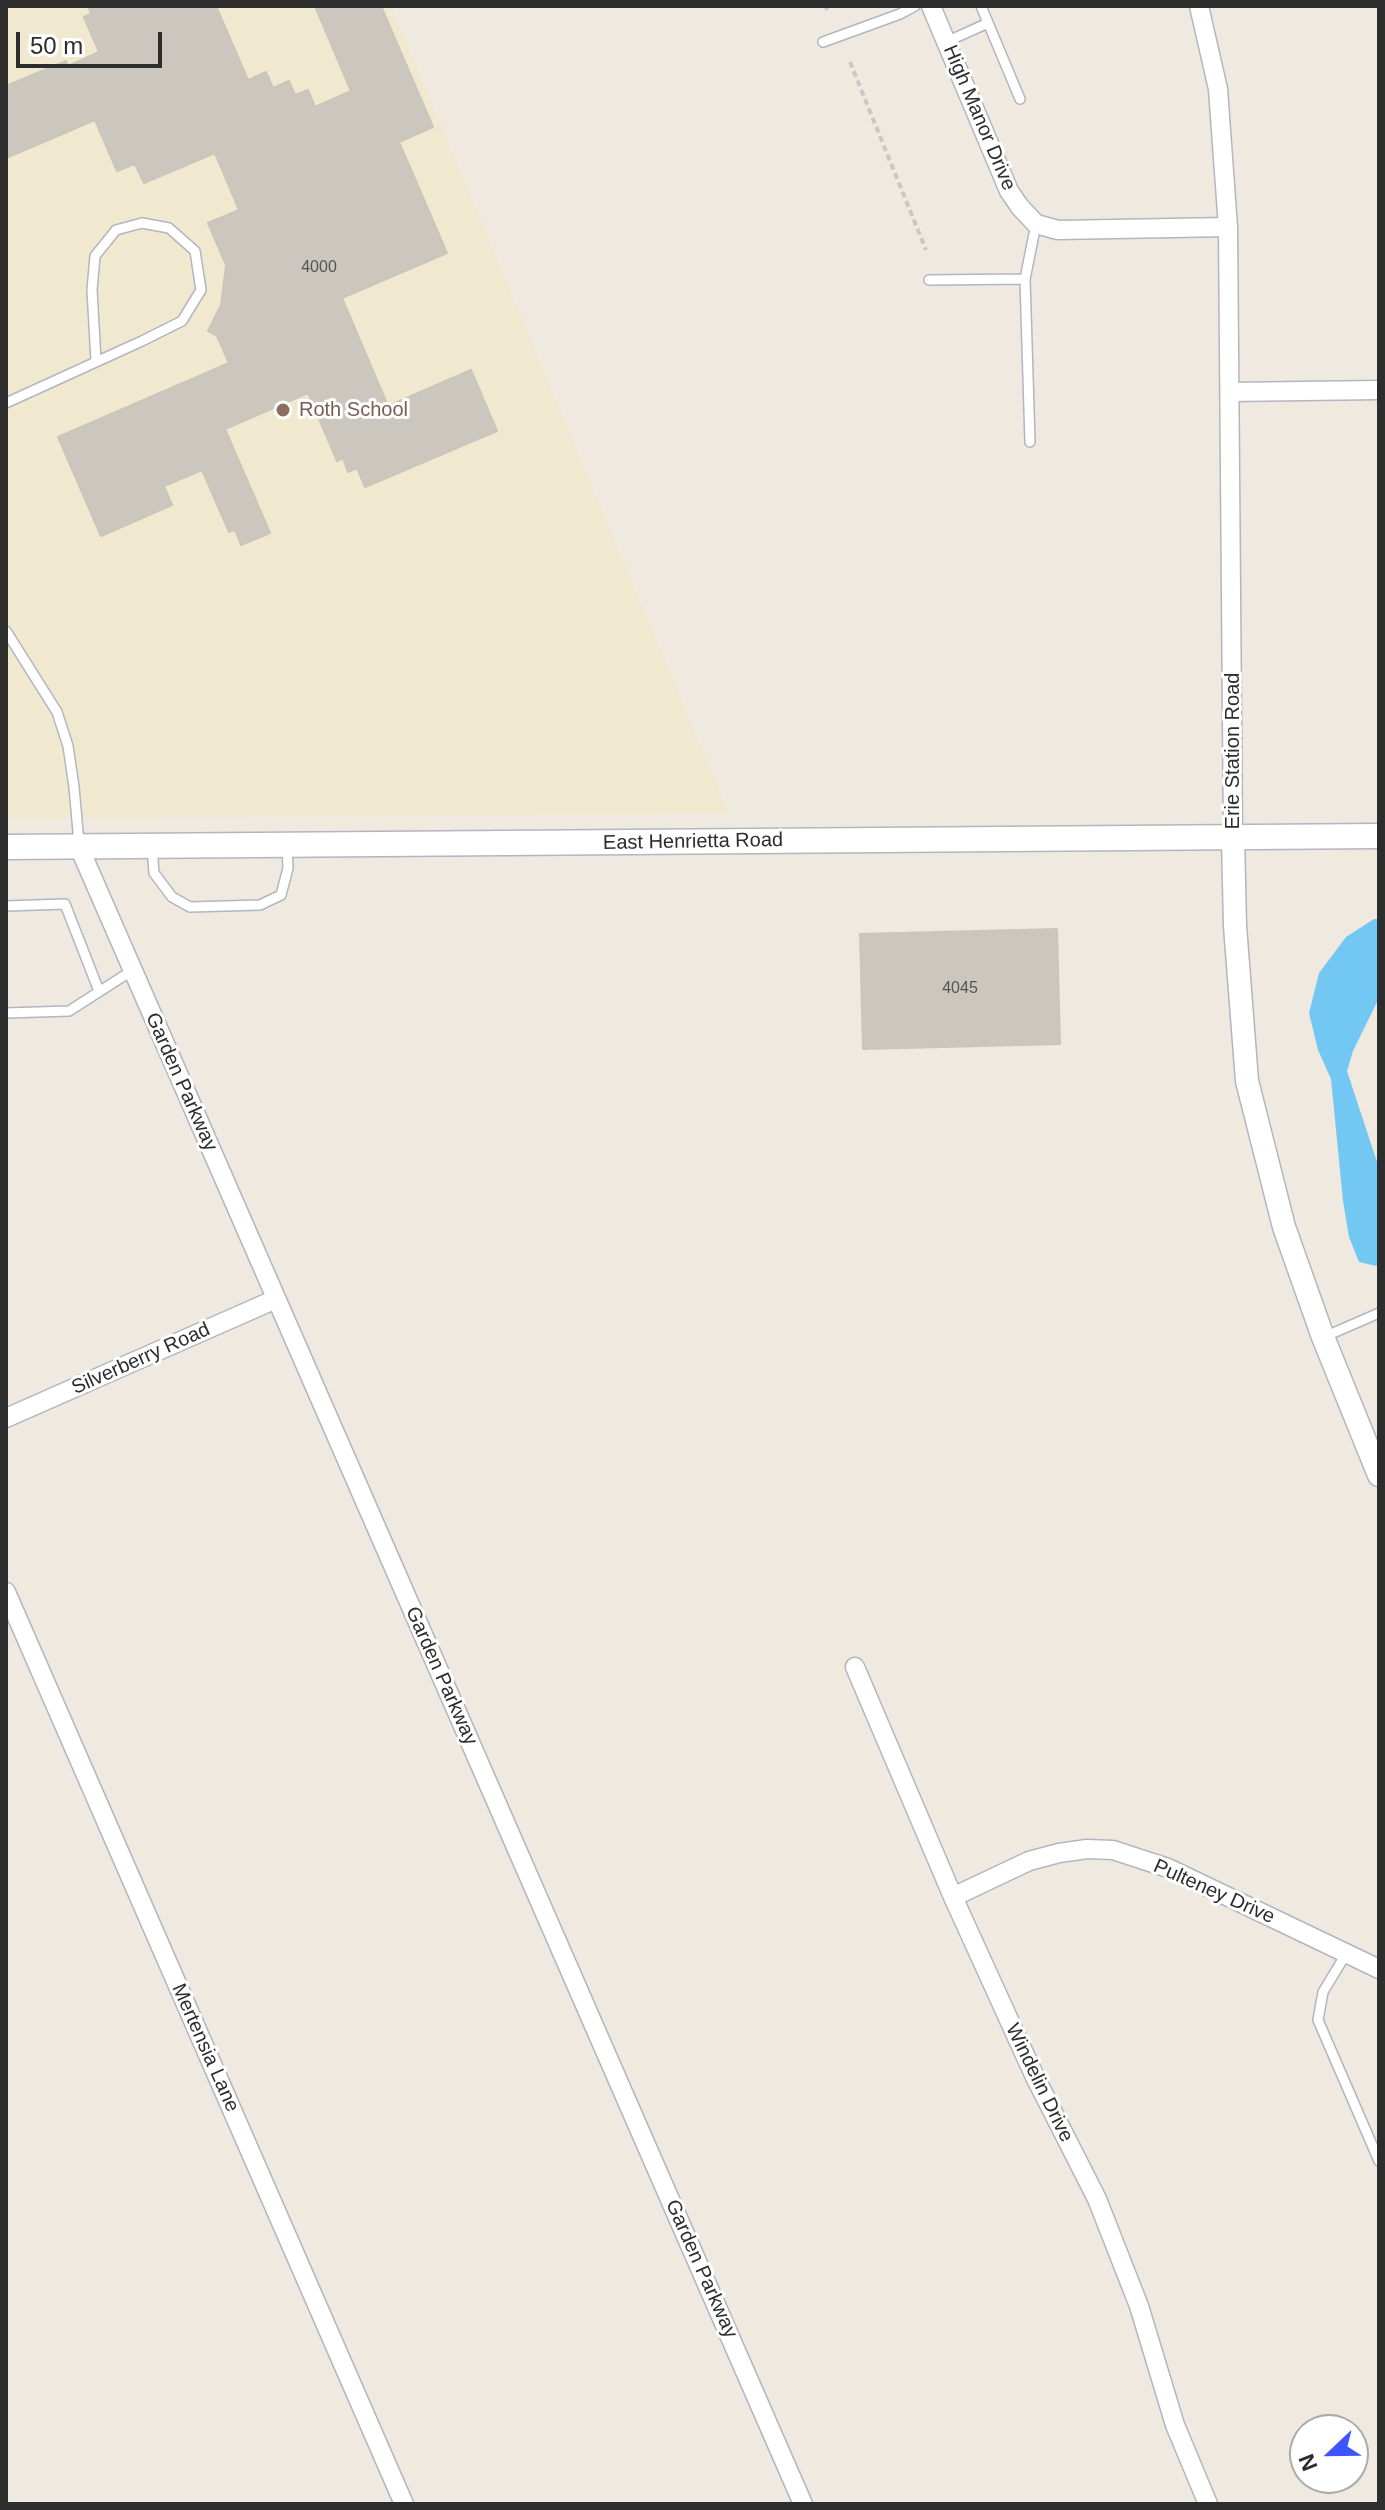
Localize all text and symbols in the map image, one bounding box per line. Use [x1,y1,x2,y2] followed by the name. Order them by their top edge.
[20,16,166,66] scale bar
[30,32,83,59] text: 50 m
[938,42,1020,194] street label: High Manor Drive
[301,258,337,278] house number: 4000
[299,398,408,422] place label: Roth School
[274,401,292,419] marker: Roth School
[1221,673,1245,829] street label: Erie Station Road
[603,828,783,856] street label: East Henrietta Road
[942,979,978,999] house number: 4045
[140,1009,222,1155] street label: Garden Parkway
[68,1318,214,1400] street label: Silverberry Road
[400,1603,482,1749] street label: Garden Parkway
[1150,1855,1278,1929] street label: Pulteney Drive
[166,1980,244,2116] street label: Mertensia Lane
[1000,2020,1078,2146] street label: Windelin Drive
[660,2196,742,2342] street label: Garden Parkway
[1289,2414,1369,2494] north arrow
[1294,2450,1323,2474] text: N

